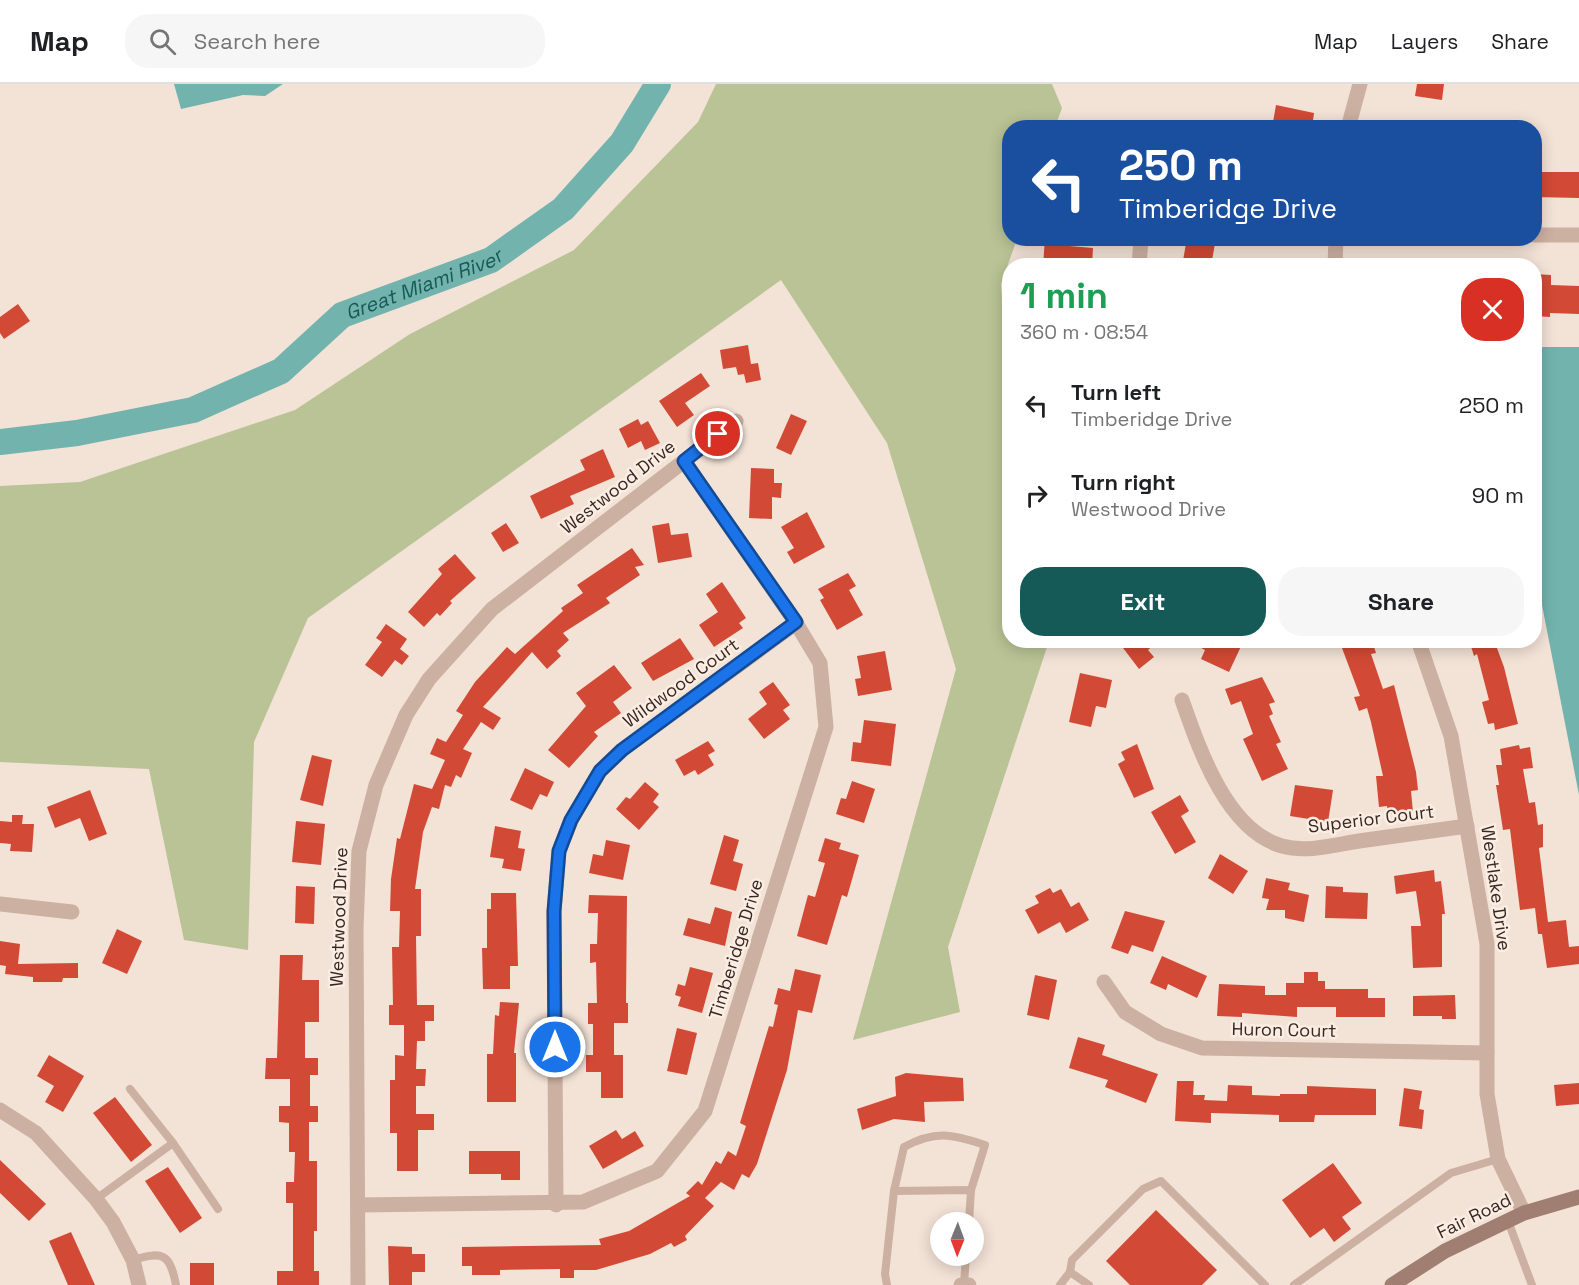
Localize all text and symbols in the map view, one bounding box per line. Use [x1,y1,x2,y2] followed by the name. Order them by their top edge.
[125,14,545,68] search box
[30,23,89,59] text: Map
[146,25,179,58] icon: search
[194,27,321,55] text: Search here
[1314,28,1358,55] text: Map
[1391,28,1458,55] text: Layers
[1491,28,1549,55] text: Share
[1119,139,1243,192] text: 250 m
[1020,144,1098,222] icon: left
[1119,191,1337,226] text: Timberidge Drive
[342,242,510,326] water label: Great Miami River
[1020,273,1108,319] text: 1 min
[1461,278,1524,341] button: close
[1020,319,1148,345] text: 360 m · 08:54
[1071,378,1161,406] text: Turn left
[1020,389,1053,422] icon: left
[1459,391,1524,419] text: 250 m
[1071,406,1232,432] text: Timberidge Drive
[692,408,743,459] pin
[701,417,734,450] icon: arrive
[556,435,680,539] street label: Westwood Drive
[1071,468,1176,496] text: Turn right
[1020,479,1053,512] icon: right
[1472,481,1524,509] text: 90 m
[1071,496,1226,522] text: Westwood Drive
[1020,567,1266,636] button: Exit
[1278,567,1524,636] button: Share
[618,633,743,732] street label: Wildwood Court
[1307,799,1435,838] street label: Superior Court
[1476,824,1517,952] street label: Westlake Drive
[325,847,352,987] street label: Westwood Drive
[703,876,768,1022] street label: Timberidge Drive
[523,1015,587,1079] position arrow
[1231,1017,1337,1042] street label: Huron Court
[1433,1188,1515,1243] street label: Fair Road
[930,1212,984,1266] north arrow
[930,1212,984,1266] map controls

